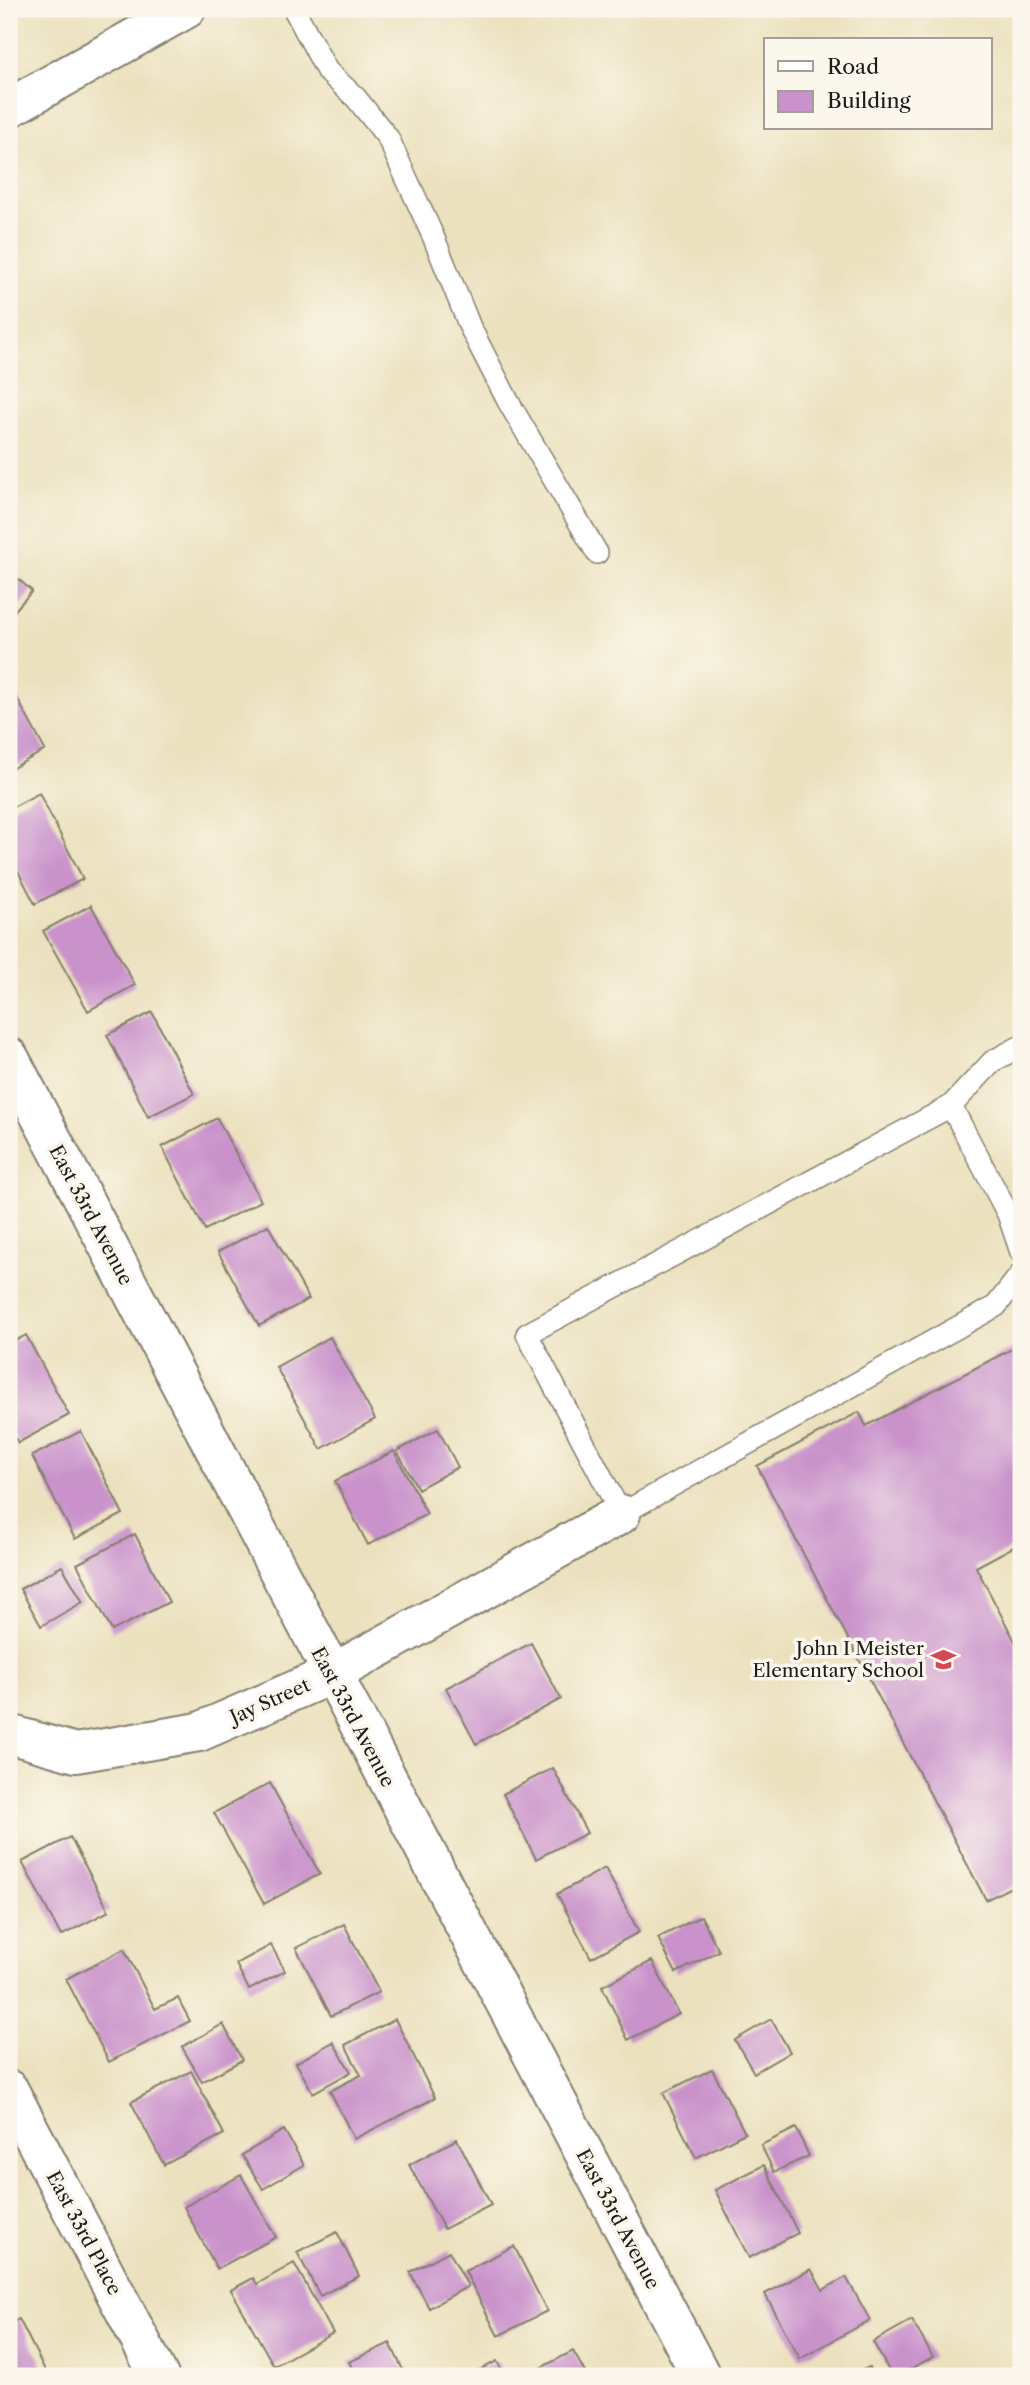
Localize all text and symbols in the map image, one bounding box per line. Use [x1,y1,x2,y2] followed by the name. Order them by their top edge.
[764,38,992,130] legend
[827,54,879,79] text: Road
[827,88,912,113] text: Building
[44,1141,138,1289] street label: East 33rd Avenue
[752,1637,924,1682] place label: John I Meister Elementary School
[306,1643,400,1791] street label: East 33rd Avenue
[930,1645,958,1673] school or university icon: John I Meister Elementary School
[224,1673,314,1730] street label: Jay Street
[571,2145,665,2293] street label: East 33rd Avenue
[42,2167,126,2299] street label: East 33rd Place

